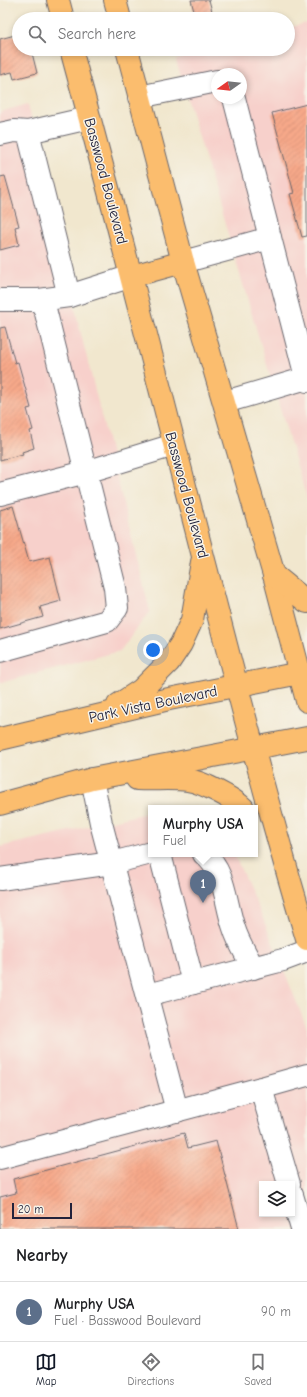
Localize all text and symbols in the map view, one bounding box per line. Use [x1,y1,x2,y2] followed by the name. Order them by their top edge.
[12,12,295,56] search box
[26,23,48,45] icon: search
[58,25,136,43] text: Search here
[211,68,247,104] north arrow
[80,116,132,246] street label: Basswood Boulevard
[161,430,213,560] street label: Basswood Boulevard
[143,640,163,660] your location
[87,682,219,726] street label: Park Vista Boulevard
[148,805,258,857] popup
[163,815,243,833] text: Murphy USA
[163,833,186,848] text: Fuel
[190,870,216,903] pin: 1
[259,1181,295,1217] map controls
[259,1181,295,1217] button: layers
[12,1201,72,1220] scale bar
[18,1203,43,1216] text: 20 m
[16,1246,67,1265] text: Nearby
[54,1295,134,1313] text: Murphy USA
[26,1304,32,1319] text: 1
[261,1304,291,1319] text: 90 m
[54,1313,201,1328] text: Fuel · Basswood Boulevard
[35,1351,57,1388] tab: Map
[127,1351,174,1388] tab: Directions
[244,1351,272,1388] tab: Saved

